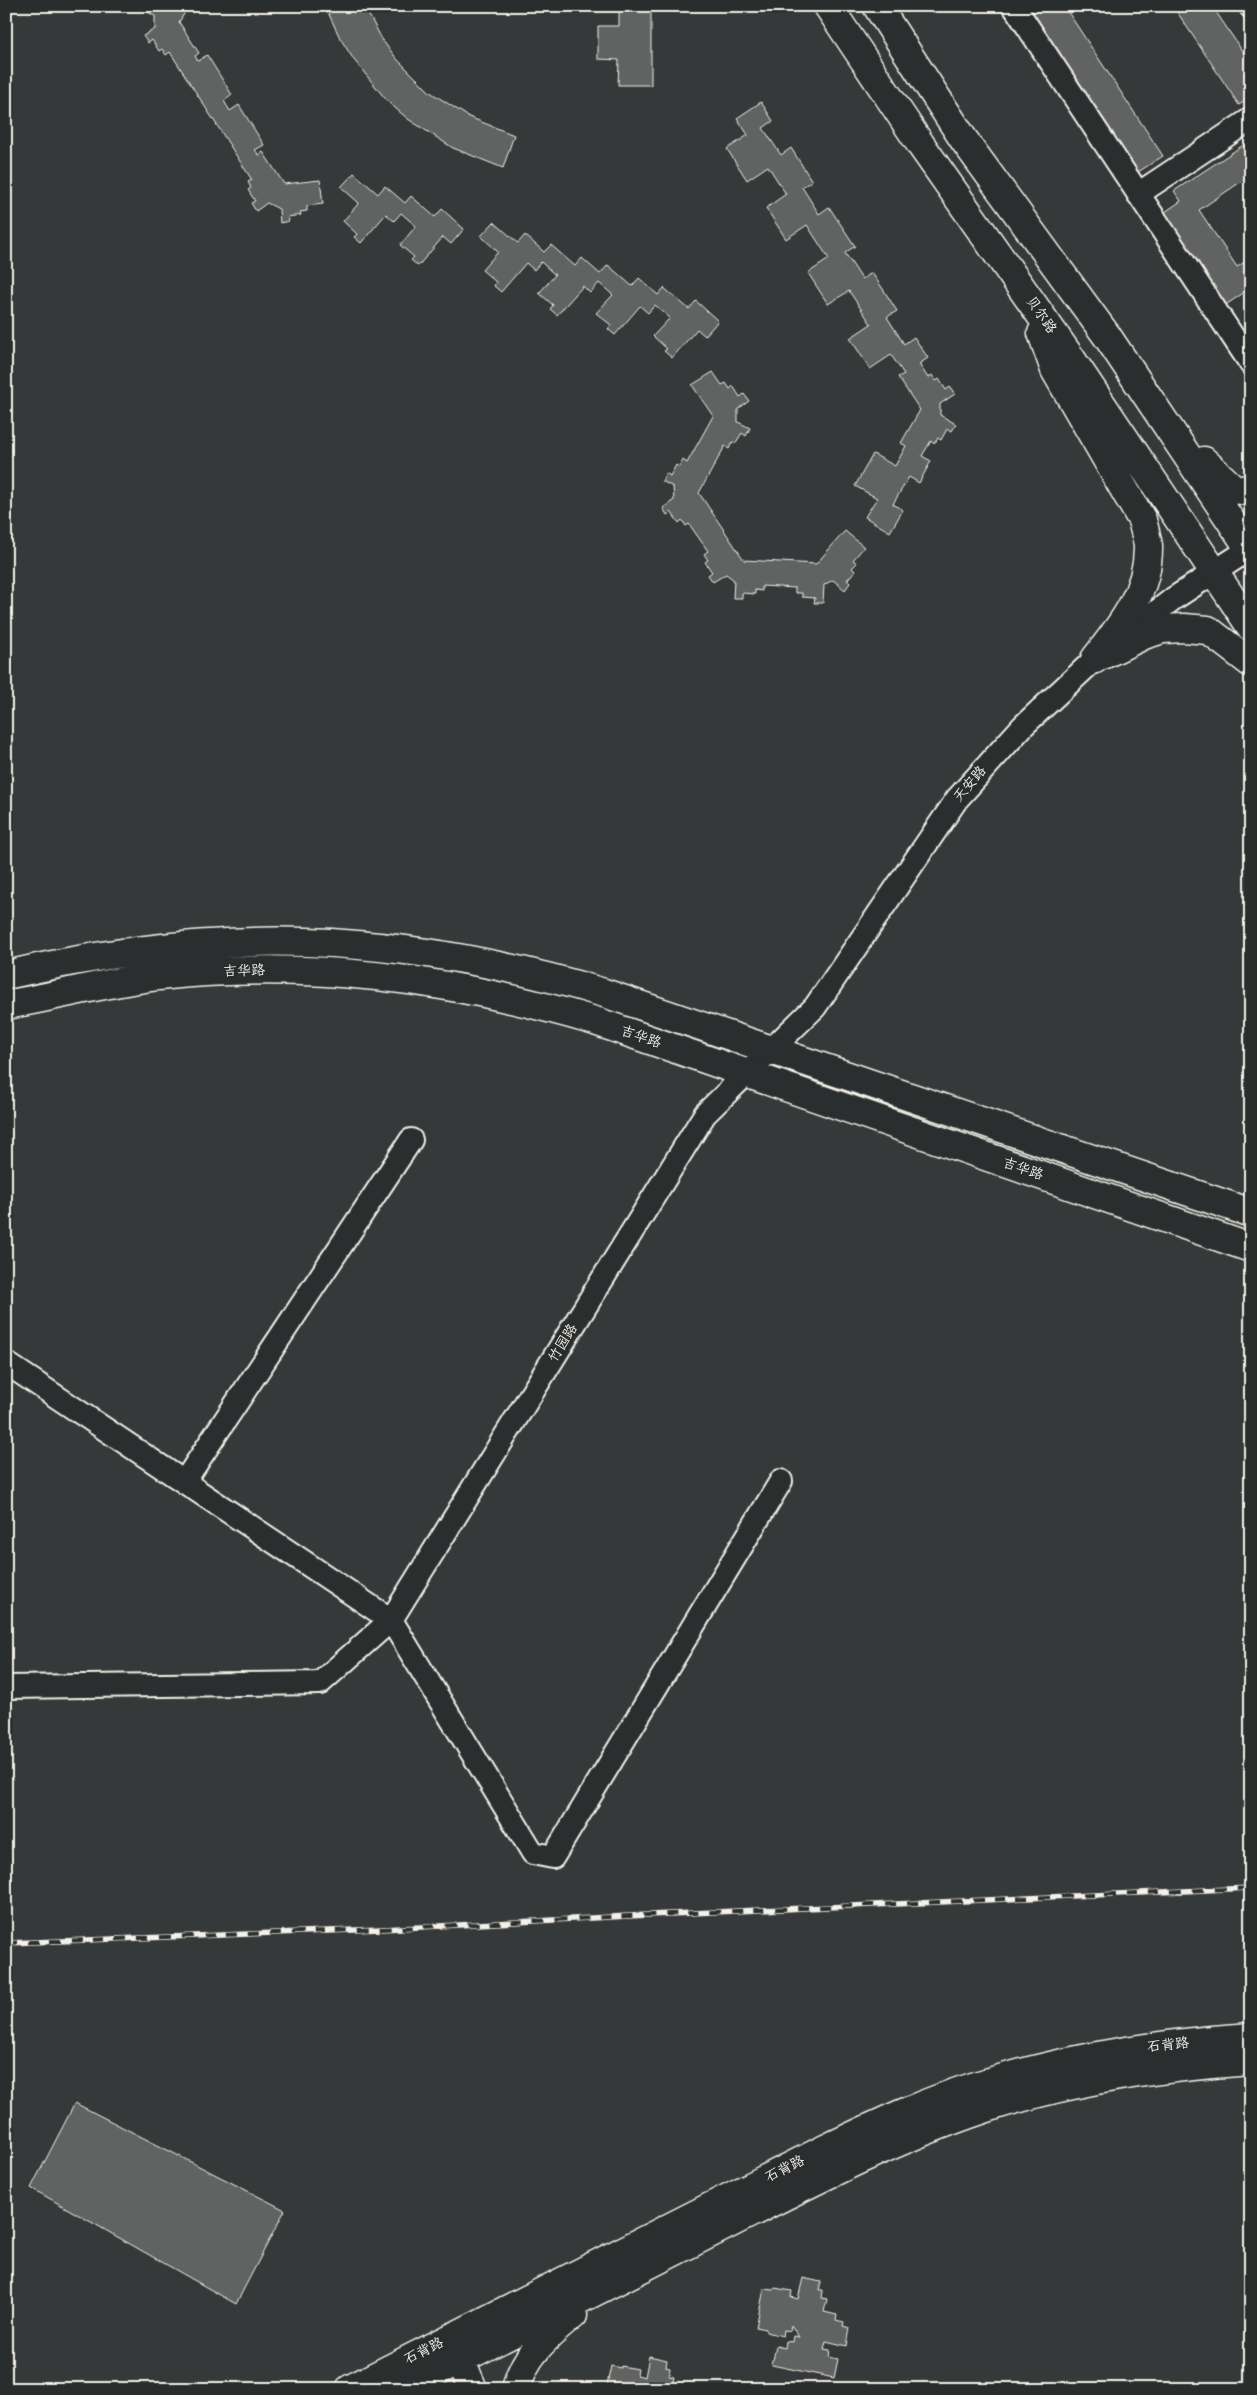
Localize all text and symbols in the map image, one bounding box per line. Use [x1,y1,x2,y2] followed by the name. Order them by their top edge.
[1020,291,1062,339] street label: 贝尔路
[948,761,992,807] street label: 天安路
[223,959,265,983] street label: 吉华路
[618,1020,664,1054] street label: 吉华路
[1000,1152,1046,1186] street label: 吉华路
[543,1319,583,1367] street label: 竹园路
[1146,2032,1190,2058] street label: 石背路
[761,2150,809,2188] street label: 石背路
[400,2332,448,2370] street label: 石背路

